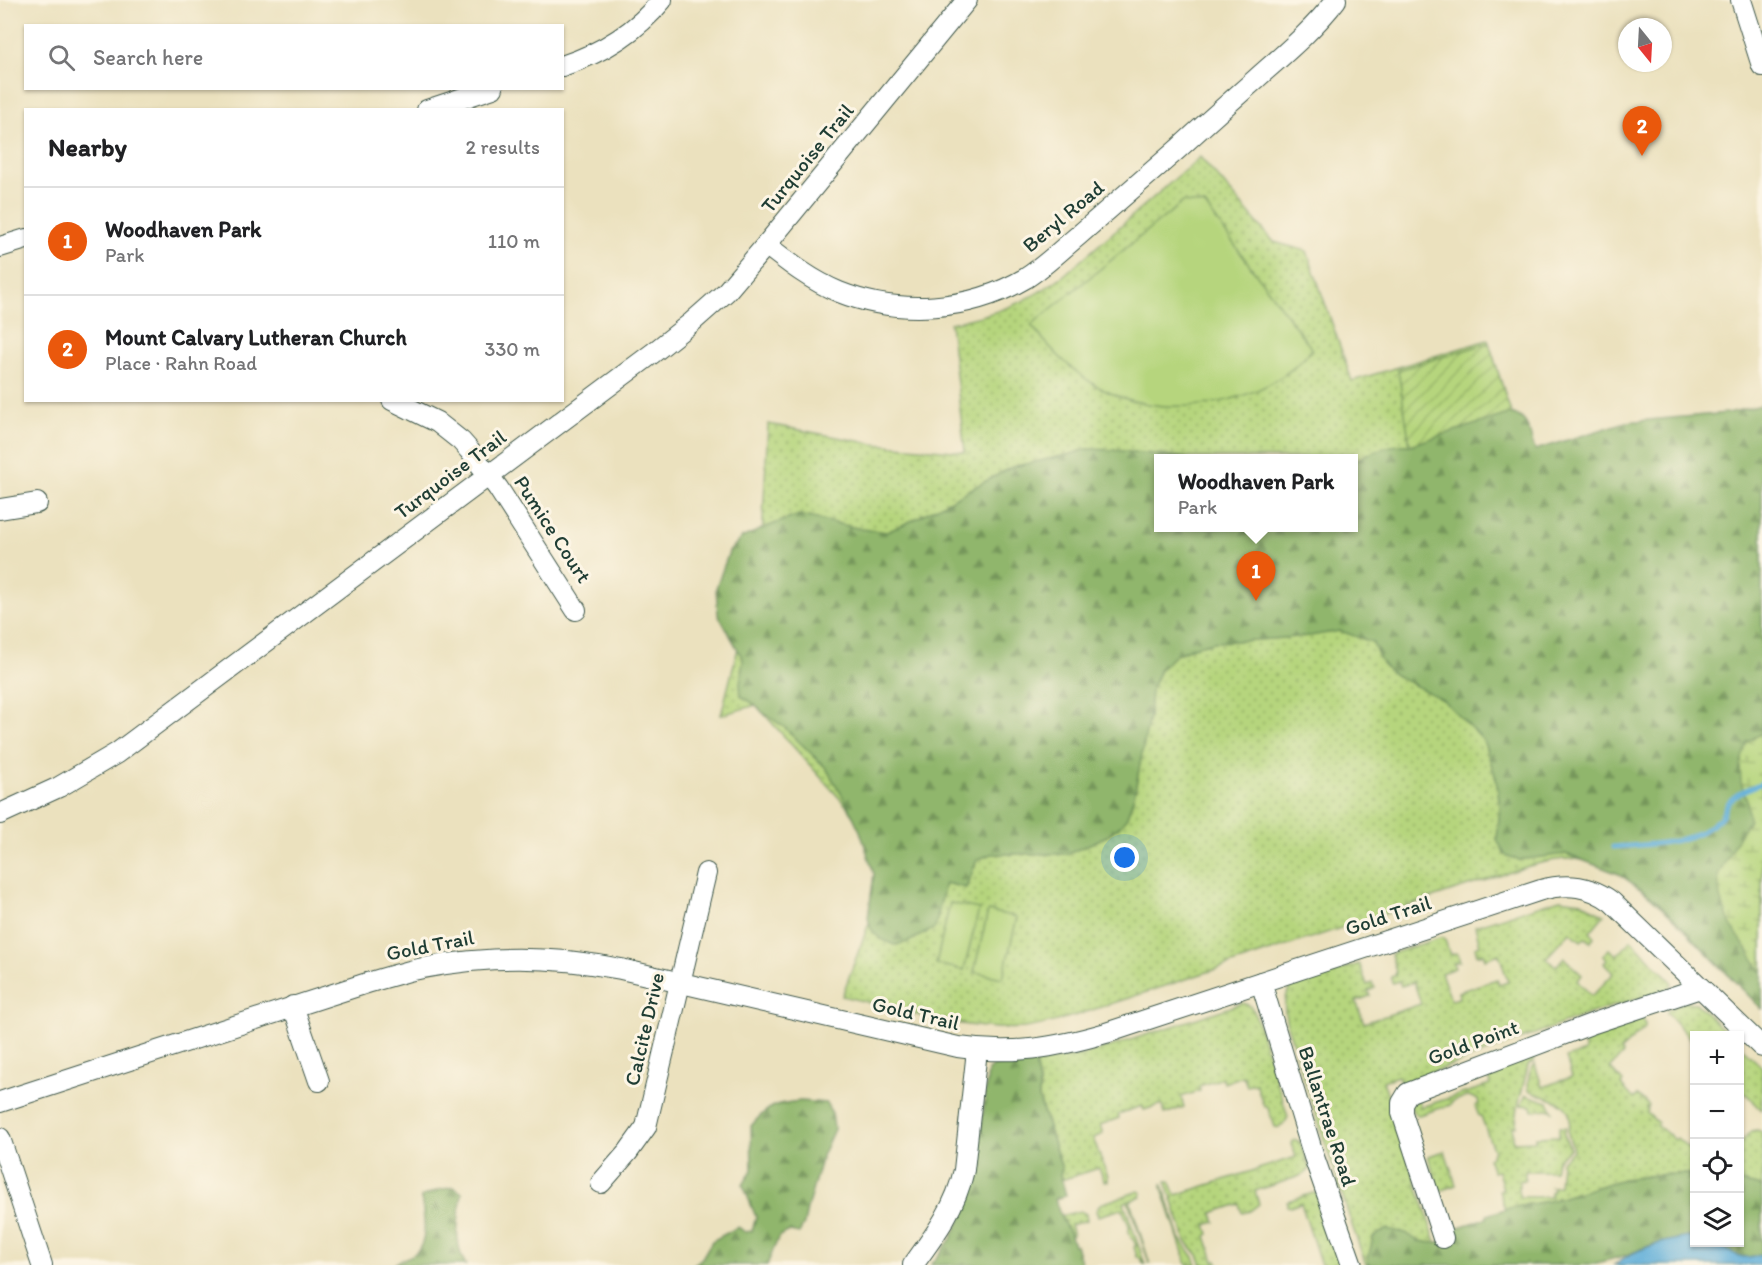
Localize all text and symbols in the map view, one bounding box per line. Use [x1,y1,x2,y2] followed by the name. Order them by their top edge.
[1618,18,1672,72] north arrow
[24,24,564,90] search box
[45,41,78,74] icon: search
[93,44,203,71] text: Search here
[755,98,859,218] street label: Turquoise Trail
[1622,106,1662,156] pin: 2
[48,131,127,163] text: Nearby
[466,135,540,159] text: 2 results
[1017,174,1109,257] street label: Beryl Road
[105,216,261,243] text: Woodhaven Park
[63,229,72,253] text: 1
[488,229,540,253] text: 110 m
[105,243,144,267] text: Park
[105,324,407,351] text: Mount Calvary Lutheran Church
[62,337,73,361] text: 2
[485,337,540,361] text: 330 m
[105,351,257,375] text: Place · Rahn Road
[389,424,511,524] street label: Turquoise Trail
[1154,454,1358,532] popup
[1178,468,1334,495] text: Woodhaven Park
[509,471,597,587] street label: Pumice Court
[1178,495,1217,519] text: Park
[1236,552,1276,601] pin: 1
[1110,843,1139,872] your location
[1342,889,1434,941] street label: Gold Trail
[384,924,476,966] street label: Gold Trail
[619,970,669,1088] street label: Calcite Drive
[870,991,962,1035] street label: Gold Trail
[1424,1014,1522,1070] street label: Gold Point
[1690,1031,1744,1247] map controls
[1690,1031,1744,1085] button: +
[1294,1043,1363,1190] street label: Ballantrae Road
[1690,1085,1744,1139] button: −
[1690,1139,1744,1193] button: locate
[1690,1193,1744,1247] button: layers

